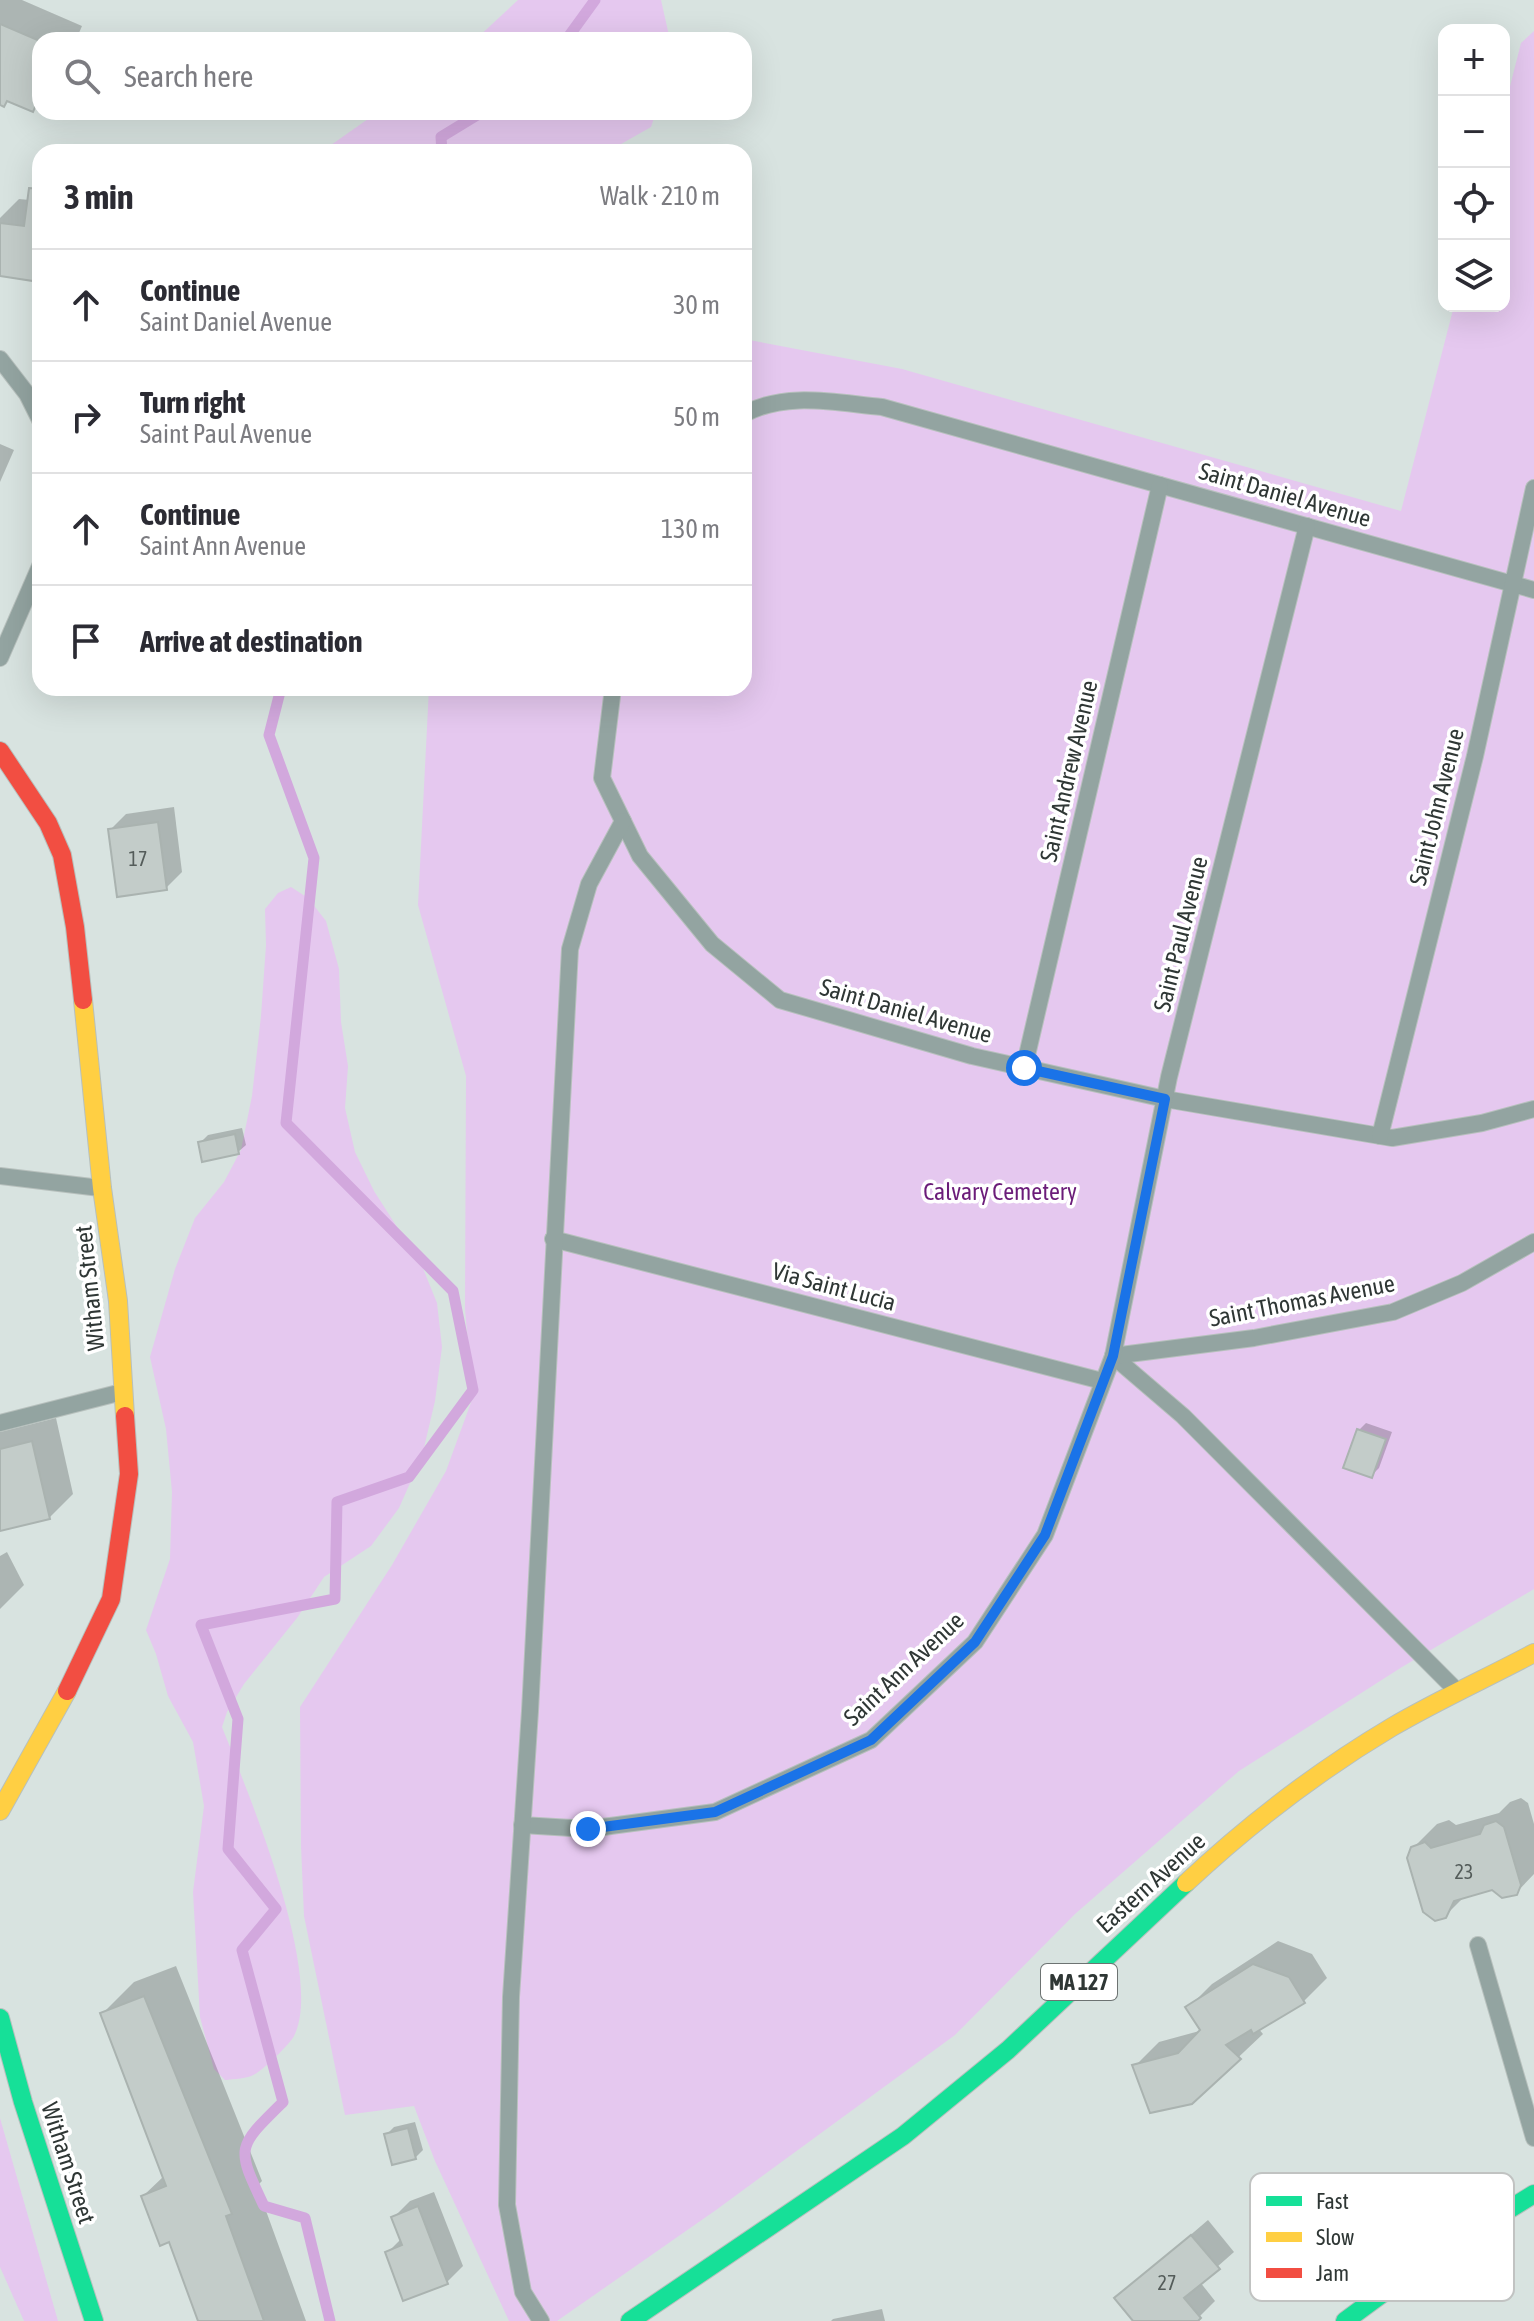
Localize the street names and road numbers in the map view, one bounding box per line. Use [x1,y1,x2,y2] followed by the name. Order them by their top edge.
[1196,457,1374,532] street label: Saint Daniel Avenue
[1035,678,1102,864] street label: Saint Andrew Avenue
[1404,726,1469,888] street label: Saint John Avenue
[1148,854,1213,1014] street label: Saint Paul Avenue
[817,973,995,1048] street label: Saint Daniel Avenue
[69,1224,110,1352] street label: Witham Street
[769,1257,899,1316] street label: Via Saint Lucia
[1207,1269,1397,1332] street label: Saint Thomas Avenue
[838,1606,969,1731] street label: Saint Ann Avenue
[1091,1827,1210,1938] street label: Eastern Avenue
[1041,1964,1117,2000] road number: MA 127
[36,2099,101,2227] street label: Witham Street

